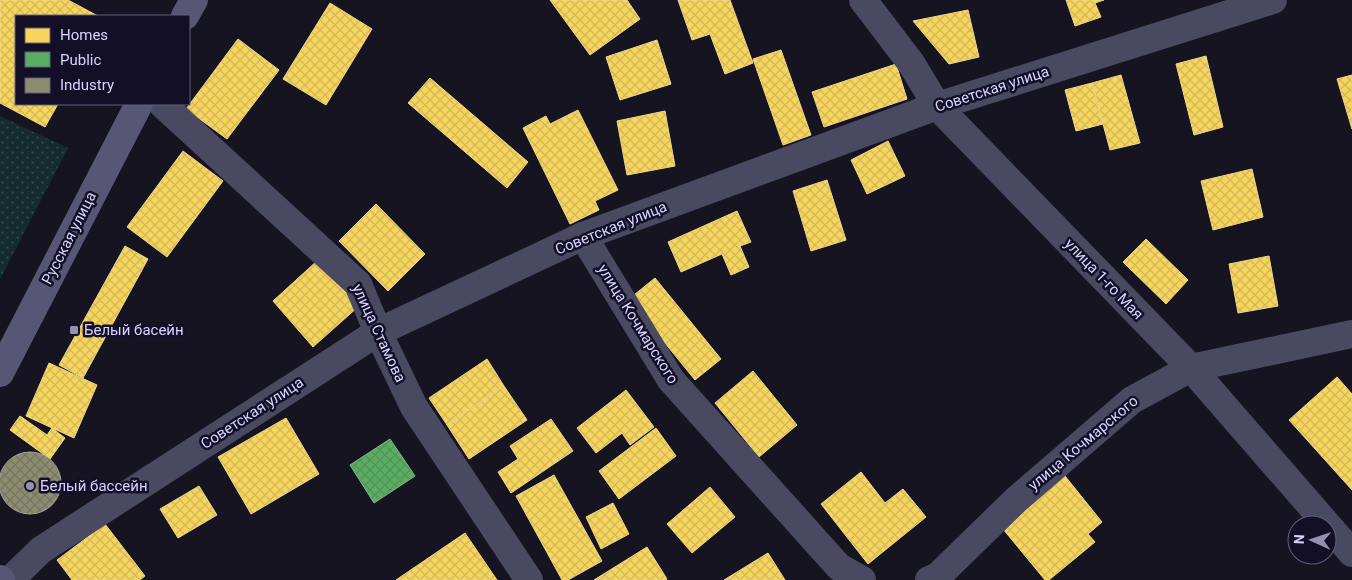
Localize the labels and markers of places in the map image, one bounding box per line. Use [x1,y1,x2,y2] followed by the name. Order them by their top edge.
[84,321,184,339] place label: Белый басейн
[68,324,80,336] marker: Белый басейн
[40,477,148,495] place label: Белый баcсейн
[24,480,36,492] marker: Белый баcсейн

